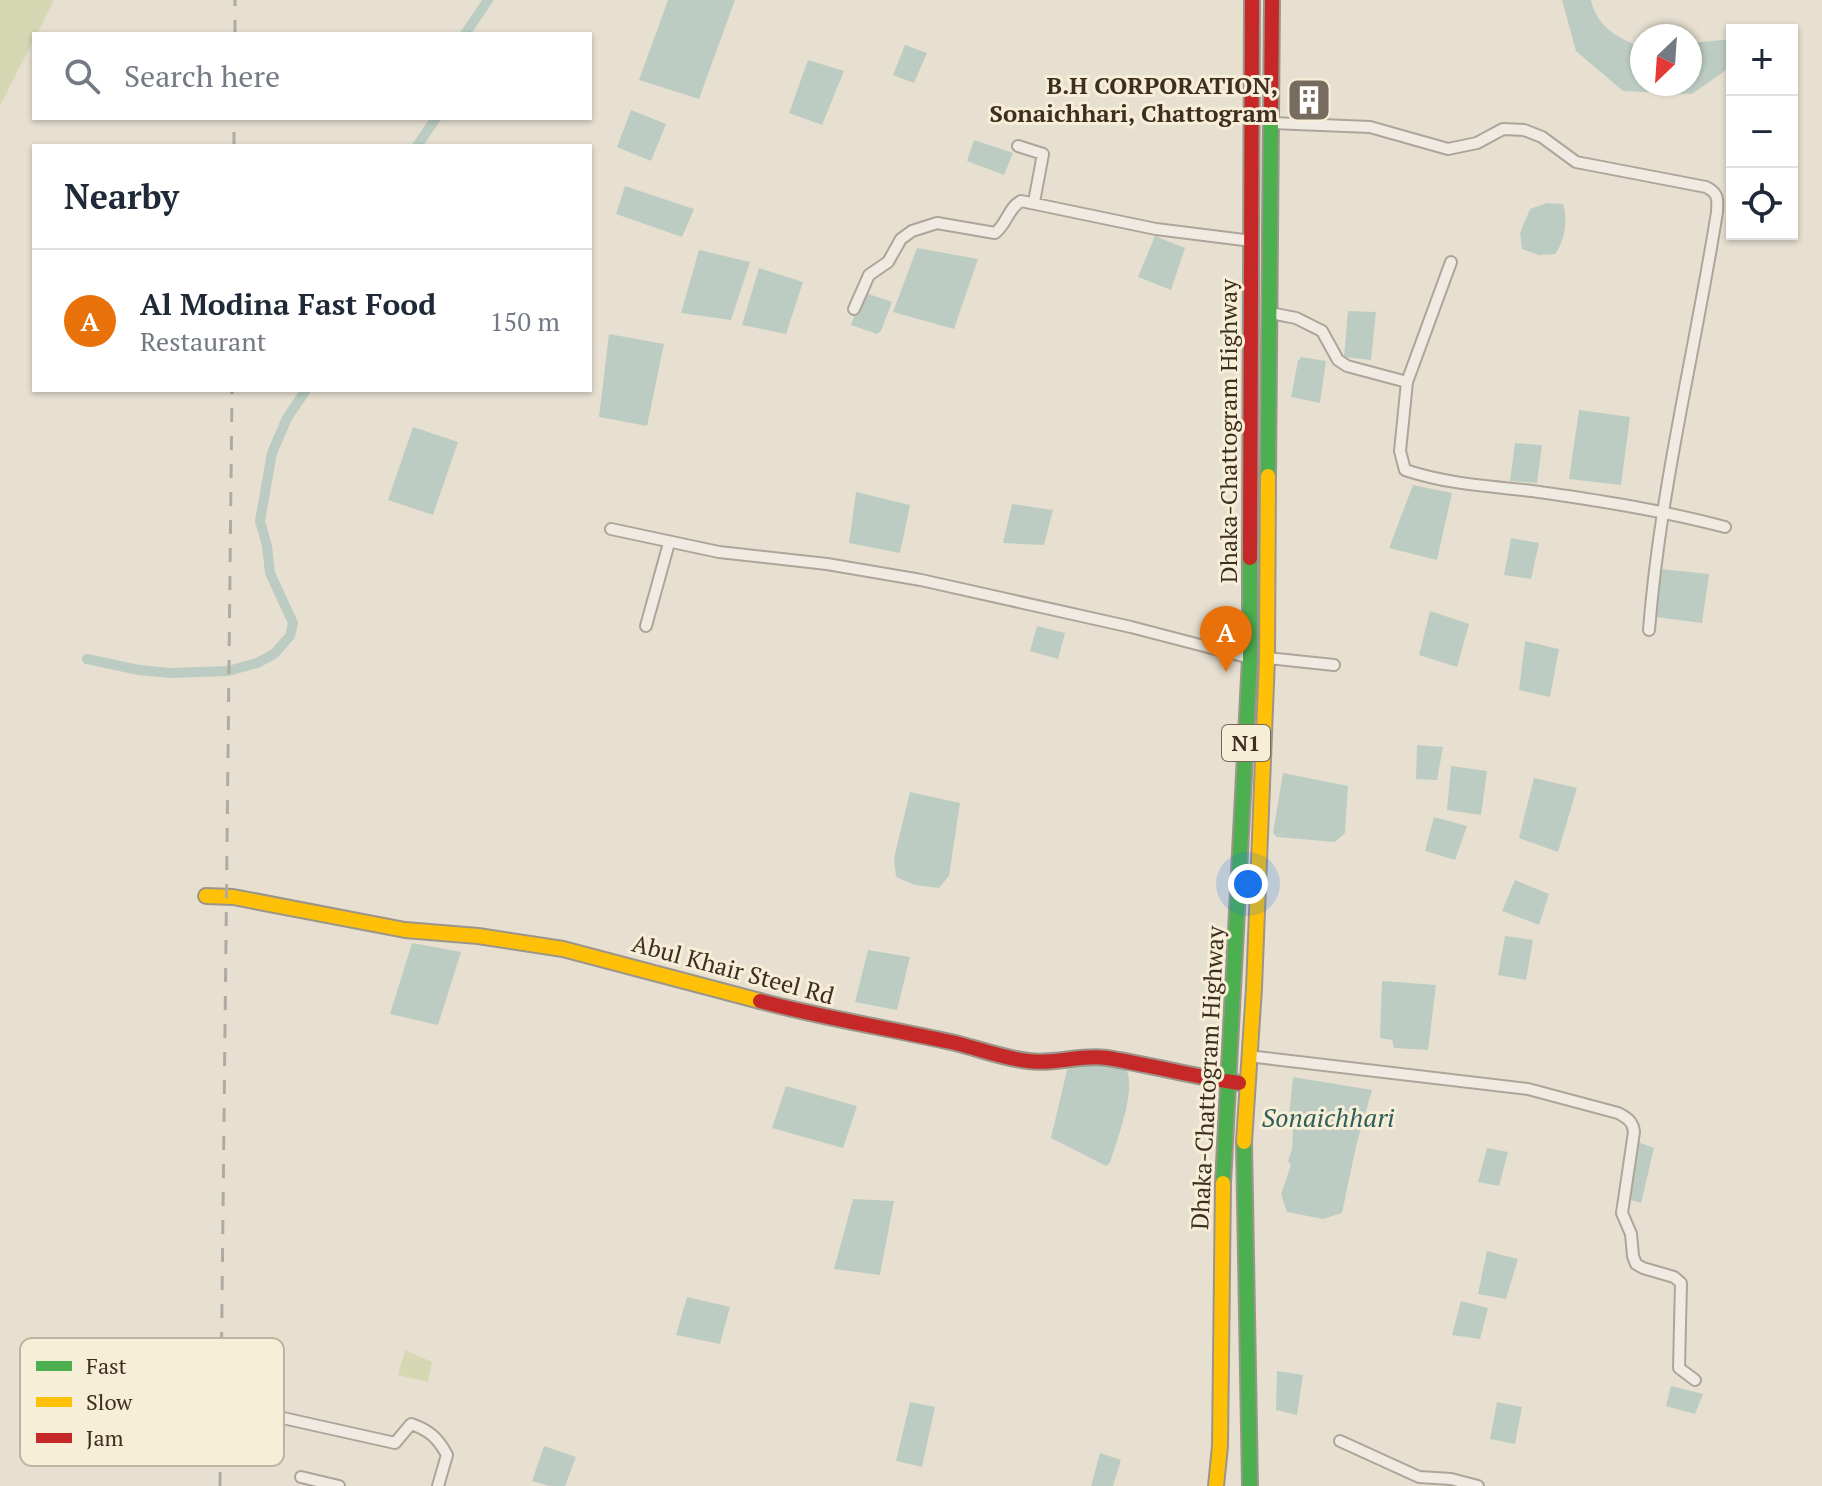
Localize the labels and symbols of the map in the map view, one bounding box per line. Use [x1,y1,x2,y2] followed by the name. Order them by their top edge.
[1630,24,1702,96] north arrow
[990,69,1278,129] place label: B.H CORPORATION, Sonaichhari, Chattogram
[1285,76,1333,124] building icon: B.H CORPORATION, Sonaichhari, Chattogram
[1212,278,1244,583] street label: Dhaka-Chattogram Highway
[1200,606,1252,672] pin: A
[1222,725,1270,761] road number: N1
[1228,864,1268,904] your location
[1183,924,1231,1231] street label: Dhaka-Chattogram Highway
[629,927,838,1011] street label: Abul Khair Steel Rd
[1262,1100,1394,1134] water label: Sonaichhari
[20,1338,284,1466] legend
[86,1351,127,1380] text: Fast
[86,1387,133,1416] text: Slow
[86,1423,124,1452] text: Jam

